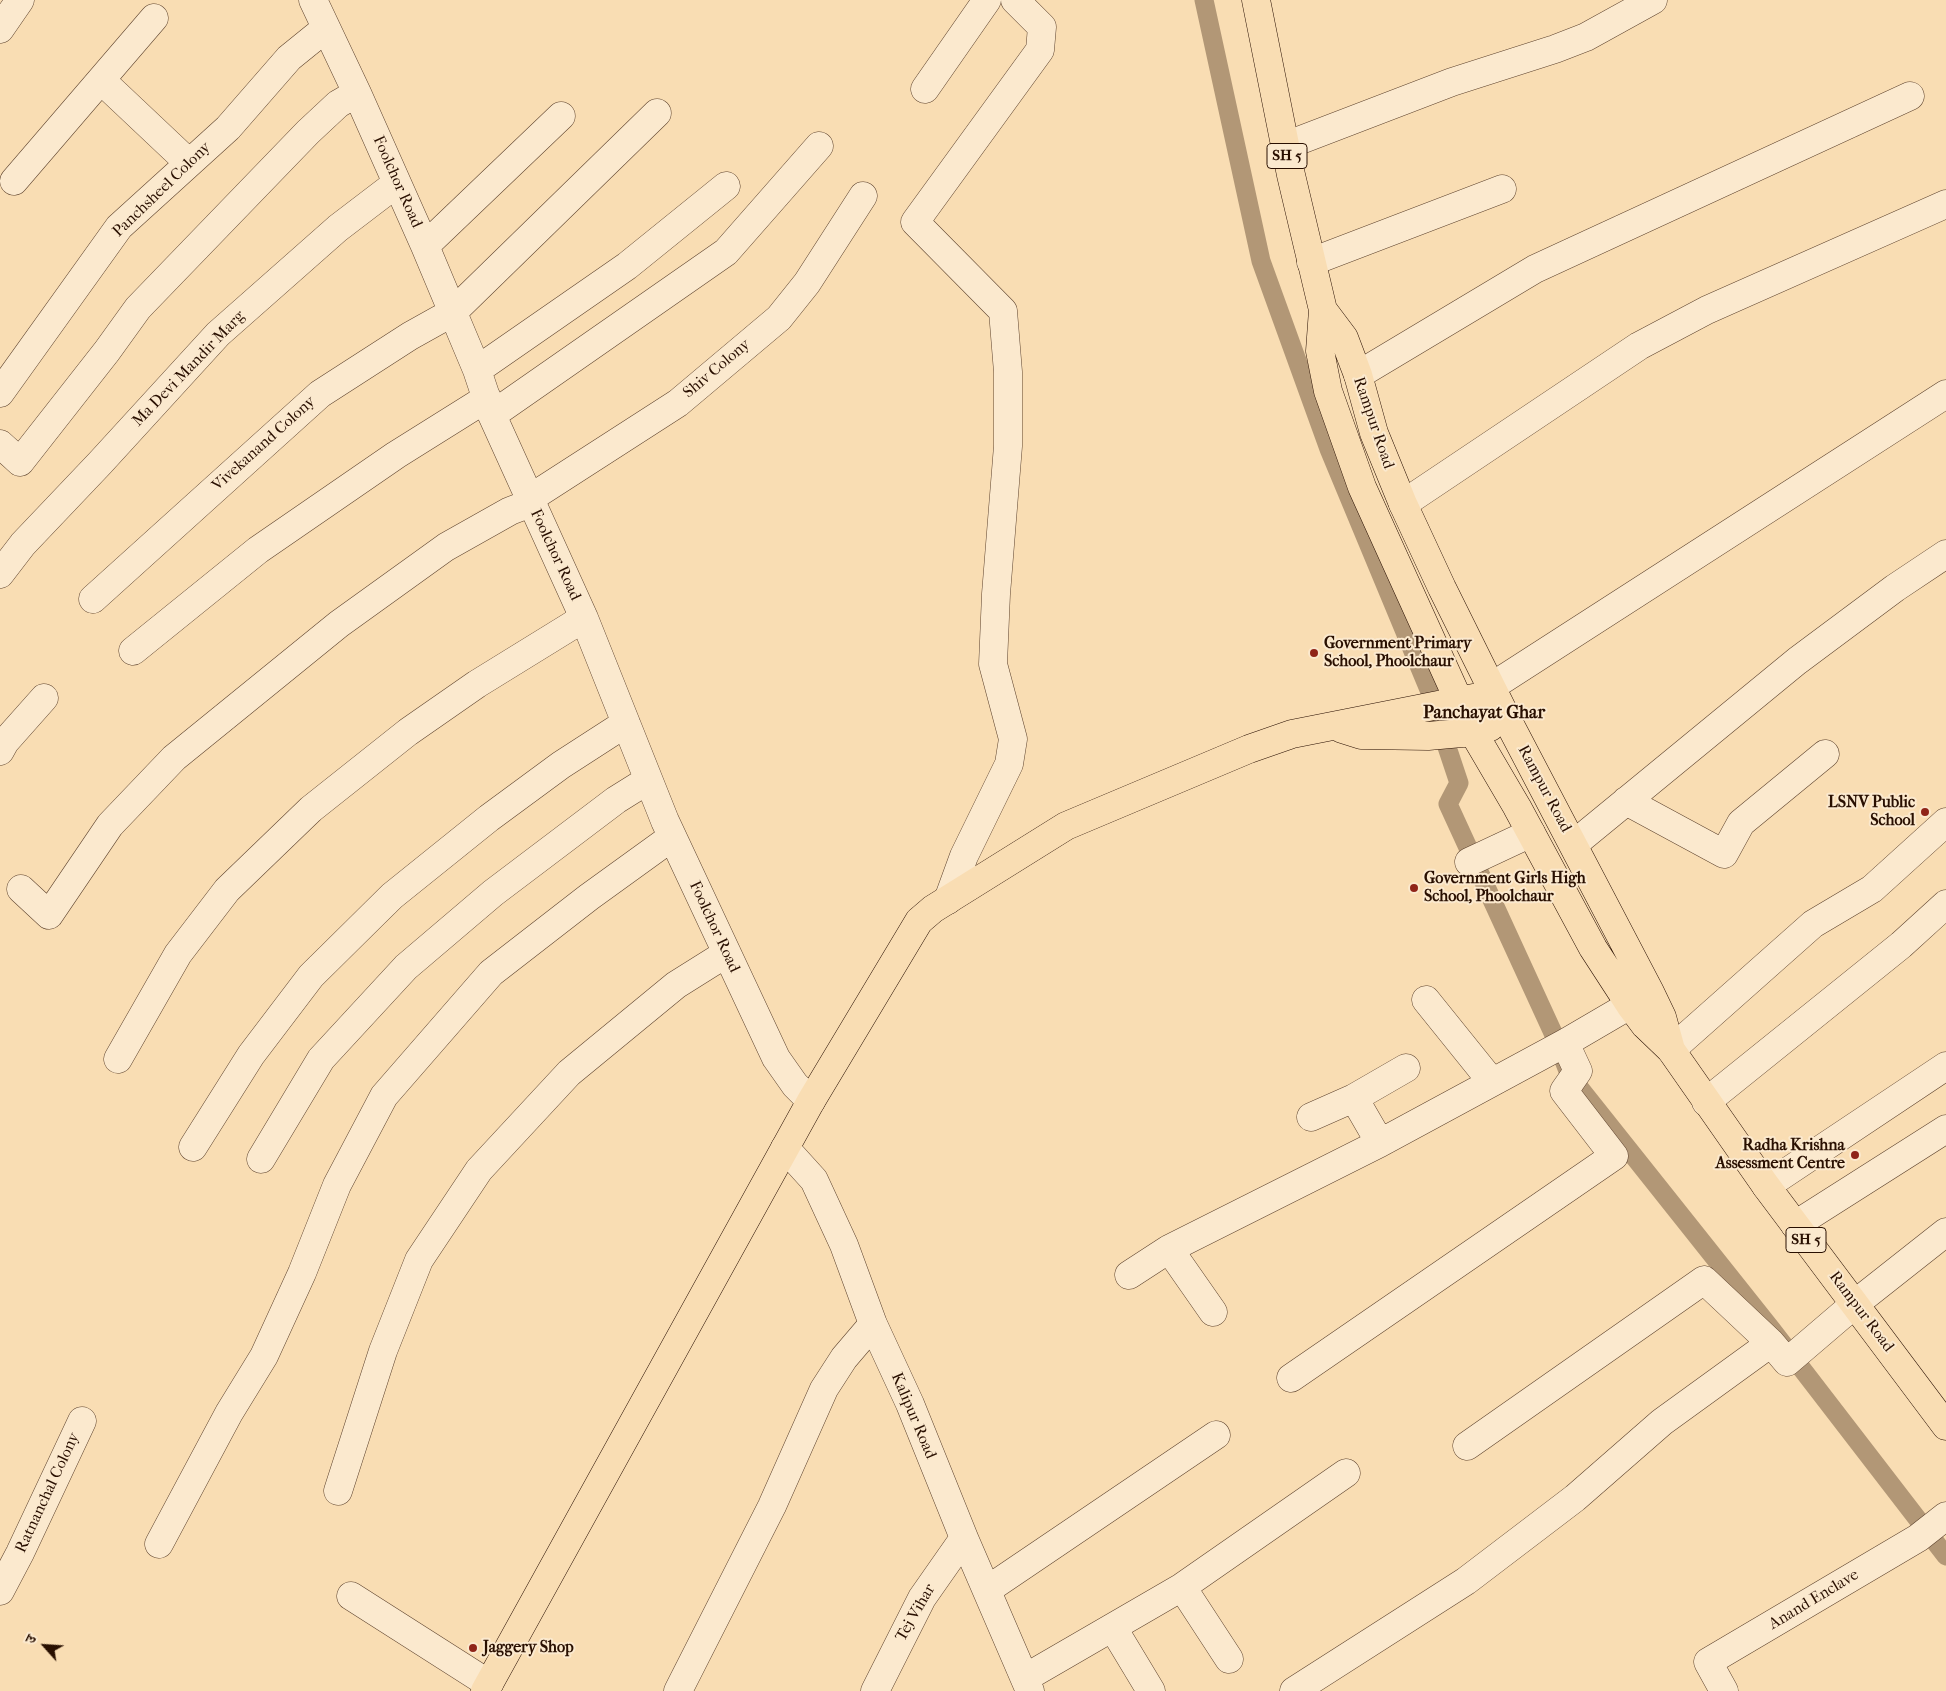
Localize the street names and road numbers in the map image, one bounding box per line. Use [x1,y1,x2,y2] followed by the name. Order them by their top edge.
[368,133,426,231] street label: Foolchor Road
[109,138,215,242] street label: Panchsheel Colony
[1267,144,1307,168] road number: SH 5
[129,307,249,431] street label: Ma Devi Mandir Marg
[680,335,754,403] street label: Shiv Colony
[1348,374,1398,472] street label: Rampur Road
[208,393,320,495] street label: Vivekanand Colony
[525,506,585,604] street label: Foolchor Road
[1513,742,1575,836] street label: Rampur Road
[684,878,744,976] street label: Foolchor Road
[1786,1228,1826,1252] road number: SH 5
[1824,1268,1898,1356] street label: Rampur Road
[886,1370,940,1462] street label: Kalipur Road
[12,1430,84,1556] street label: Ratnanchal Colony
[1766,1566,1862,1634] street label: Anand Enclave
[892,1581,940,1645] street label: Tej Vihar

